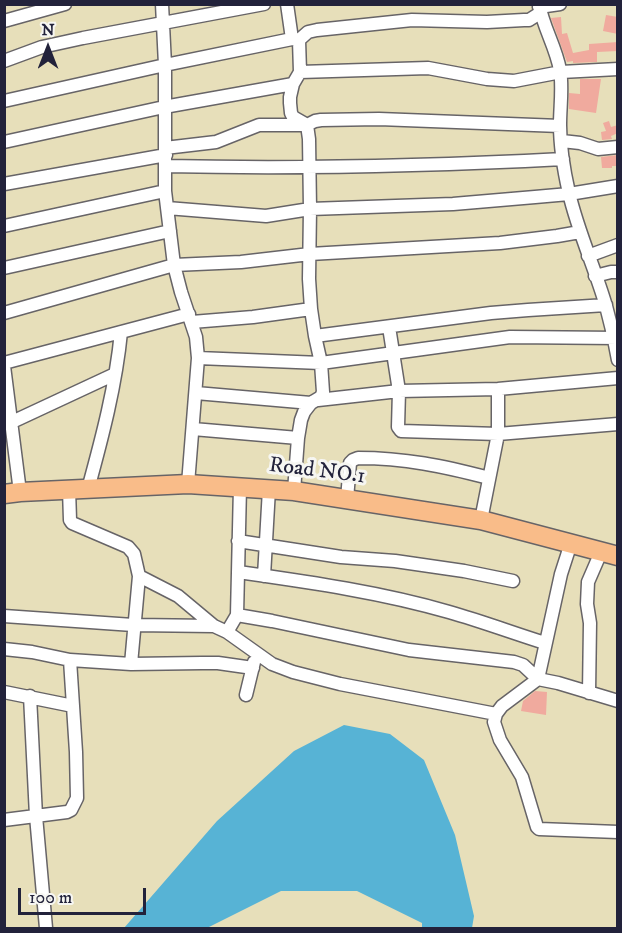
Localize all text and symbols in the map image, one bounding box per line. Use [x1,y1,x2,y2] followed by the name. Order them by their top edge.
[18,18,78,78] north arrow
[41,20,55,40] text: N
[267,453,367,491] street label: Road NO.1
[21,876,148,914] scale bar
[29,887,72,909] text: 100 m

